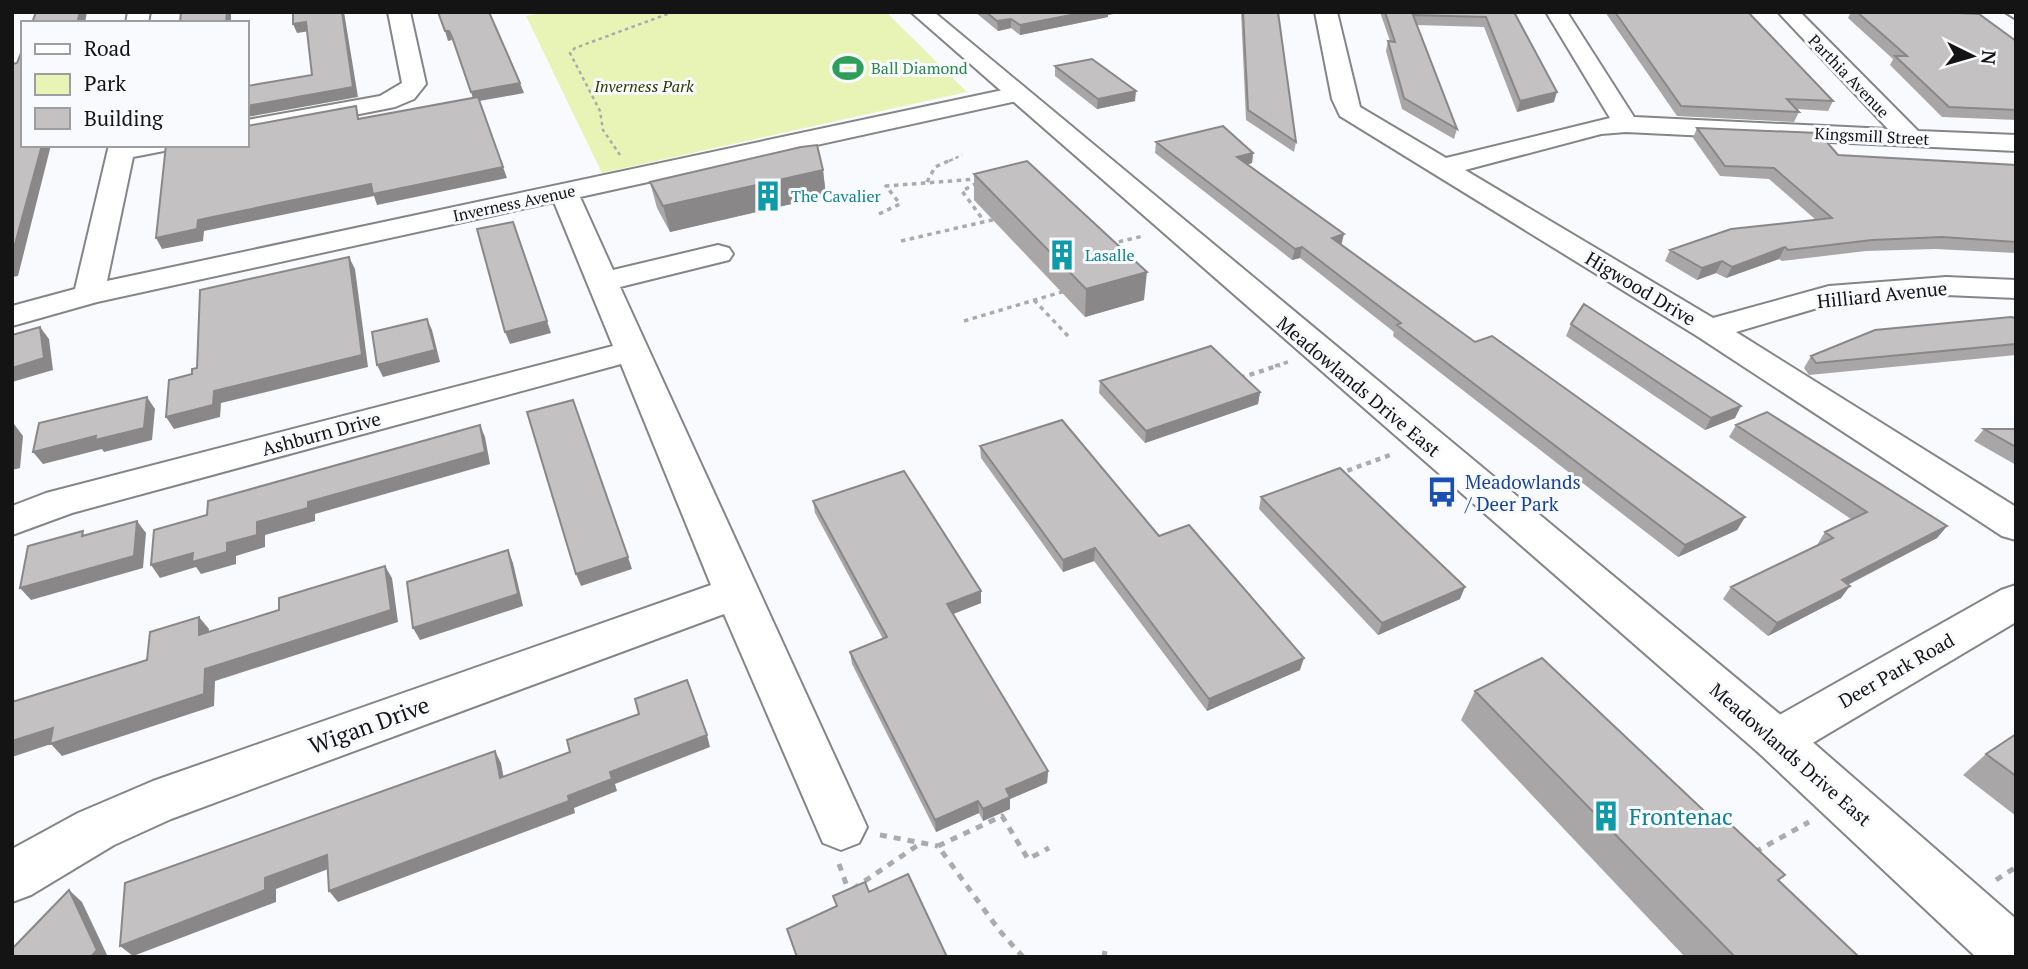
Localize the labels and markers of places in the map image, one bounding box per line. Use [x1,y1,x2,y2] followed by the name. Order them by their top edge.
[831,51,865,85] sports icon: Ball Diamond
[871,57,968,79] place label: Ball Diamond
[751,179,785,213] building icon: The Cavalier
[791,185,881,207] place label: The Cavalier
[1045,238,1079,272] building icon: Lasalle
[1085,244,1135,266] place label: Lasalle
[1464,469,1581,516] place label: Meadowlands / Deer Park
[1425,475,1459,509] bus stop icon: Meadowlands / Deer Park
[1589,799,1623,833] building icon: Frontenac
[1629,801,1733,832] place label: Frontenac

